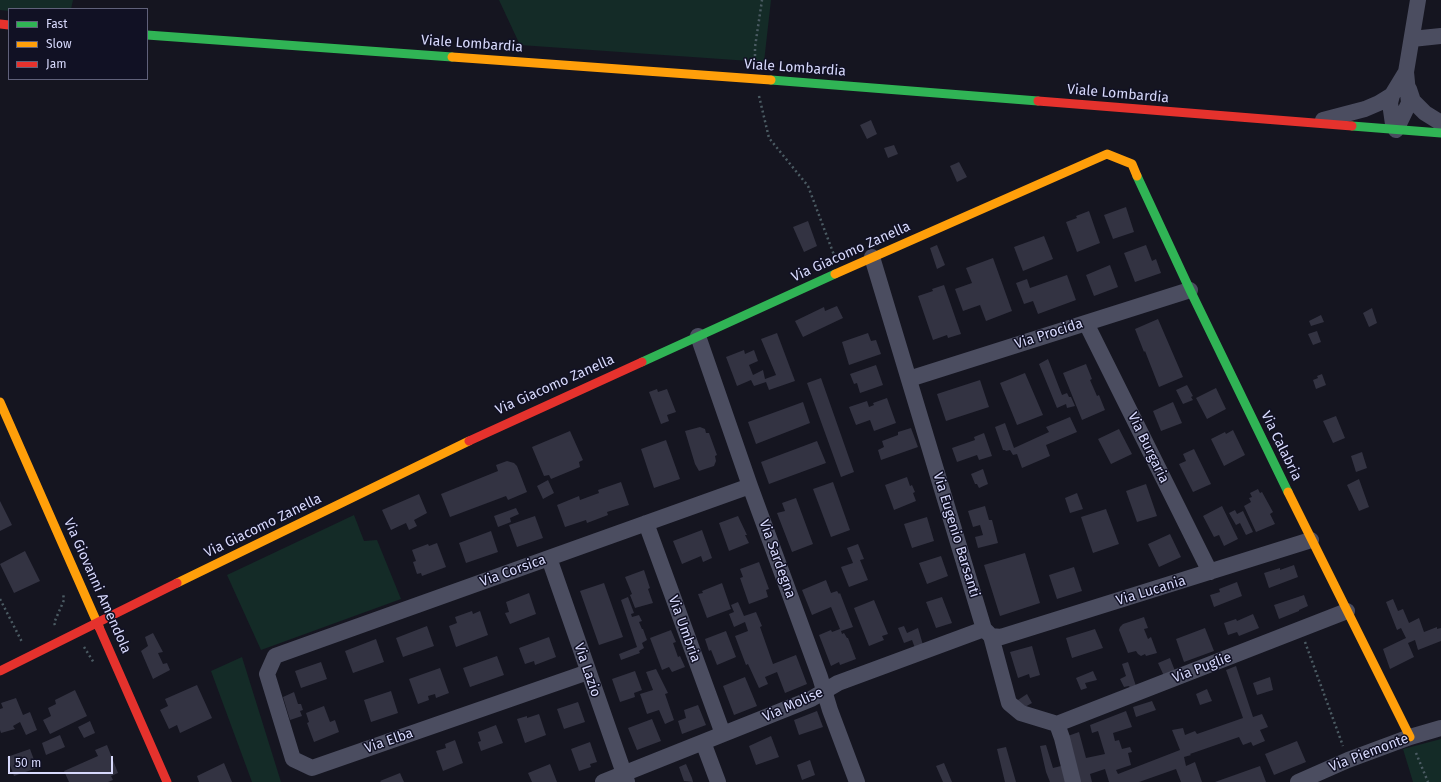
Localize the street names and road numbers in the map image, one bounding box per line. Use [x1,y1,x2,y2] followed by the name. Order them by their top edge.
[420,32,524,56] street label: Viale Lombardia
[743,56,847,80] street label: Viale Lombardia
[1066,81,1170,107] street label: Viale Lombardia
[789,218,913,286] street label: Via Giacomo Zanella
[1013,315,1085,353] street label: Via Procida
[493,351,617,419] street label: Via Giacomo Zanella
[1257,409,1305,483] street label: Via Calabria
[1124,410,1172,486] street label: Via Burgaria
[929,471,983,599] street label: Via Eugenio Barsanti
[202,490,324,562] street label: Via Giacomo Zanella
[60,516,134,656] street label: Via Giovanni Amendola
[755,517,799,601] street label: Via Sardegna
[478,551,548,591] street label: Via Corsica
[1114,572,1188,610] street label: Via Lucania
[664,593,704,665] street label: Via Umbria
[570,641,604,699] street label: Via Lazio
[1170,649,1234,687] street label: Via Puglie
[760,684,826,726] street label: Via Molise
[362,725,416,757] street label: Via Elba
[1327,730,1411,776] street label: Via Piemonte

